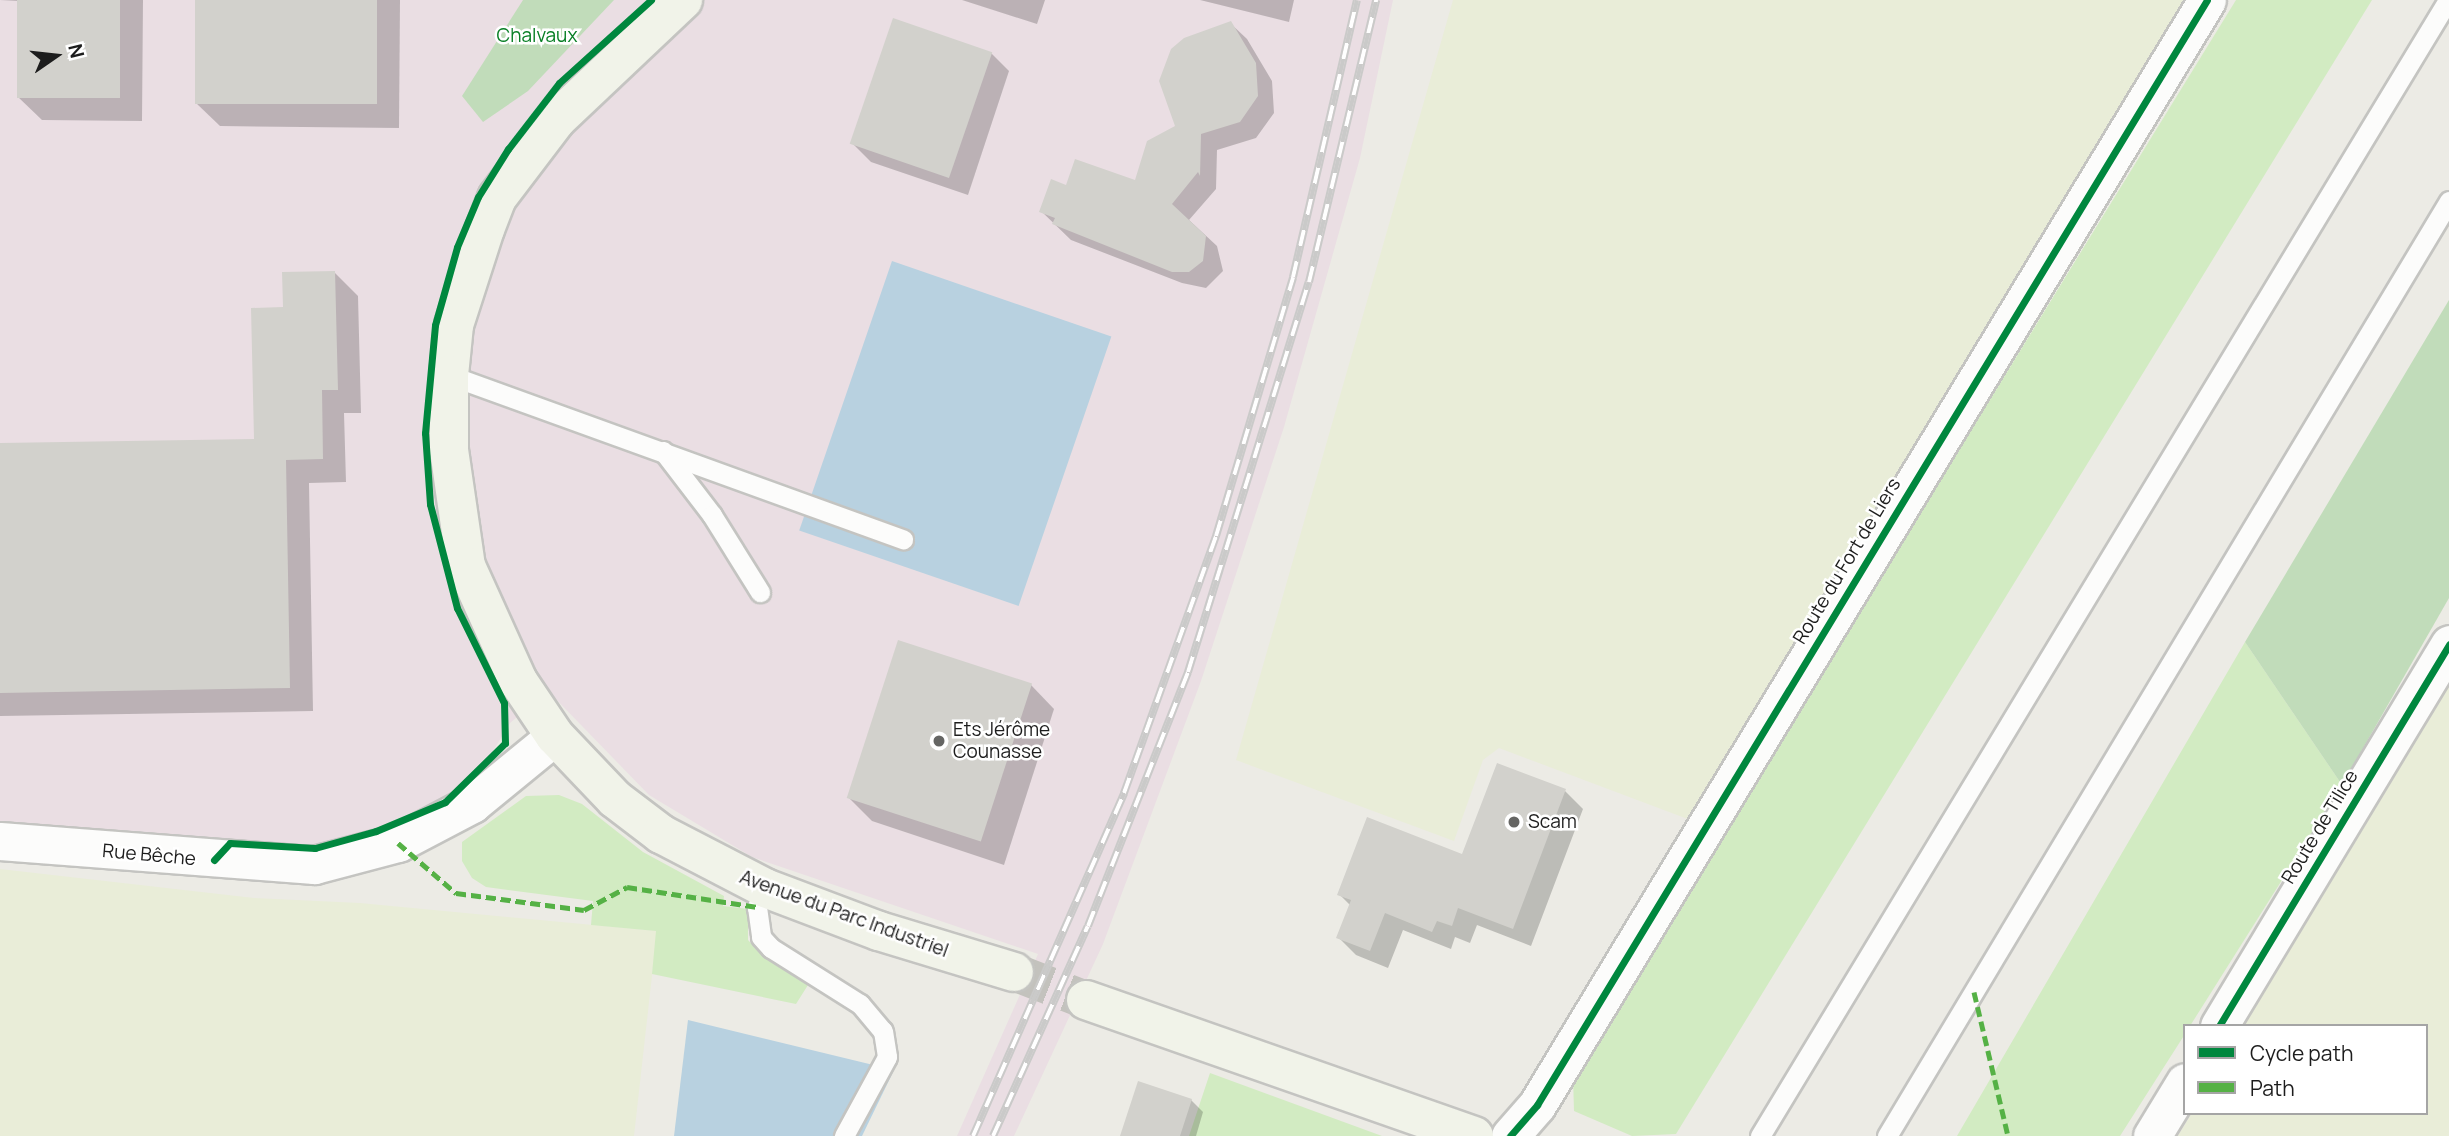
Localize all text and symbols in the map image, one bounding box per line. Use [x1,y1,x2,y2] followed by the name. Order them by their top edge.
[21,21,91,91] north arrow
[497,25,577,47] park label: Chalvaux
[62,41,91,61] text: N
[1788,474,1906,648] street label: Route du Fort de Liers
[953,719,1050,763] place label: Ets Jérôme Counasse
[931,733,947,749] marker: Ets Jérôme Counasse
[2277,766,2363,888] street label: Route de Tilice
[1528,811,1577,833] place label: Scam
[1506,814,1522,830] marker: Scam
[101,840,197,870] street label: Rue Bêche
[737,866,951,962] street label: Avenue du Parc Industriel
[2183,1024,2428,1115] legend
[2250,1039,2353,1067] text: Cycle path
[2250,1074,2295,1102] text: Path

